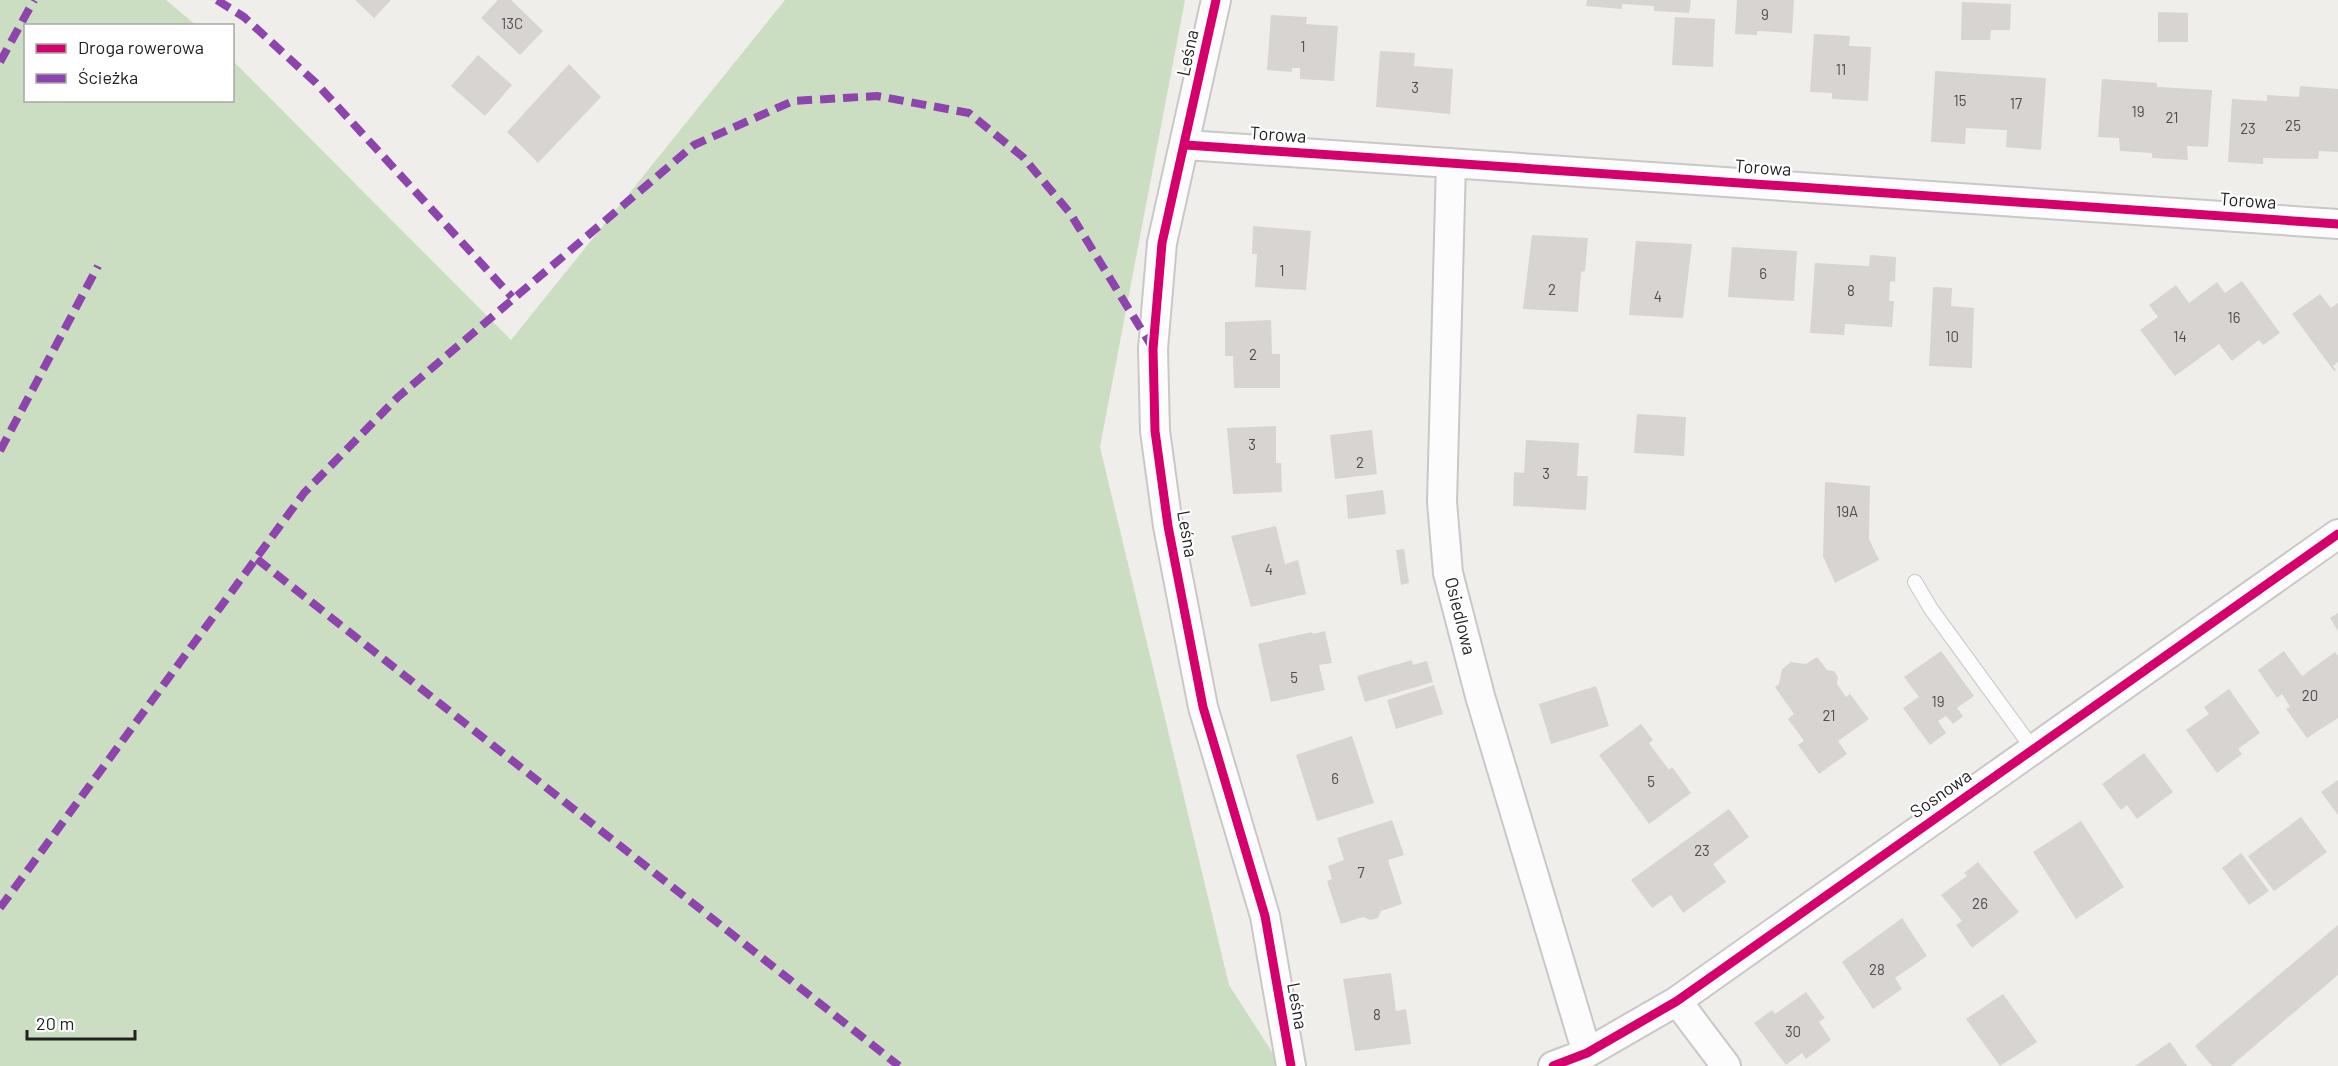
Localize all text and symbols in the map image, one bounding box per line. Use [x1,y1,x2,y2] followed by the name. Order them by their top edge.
[1761,5,1769,23] house number: 9
[501,14,523,32] house number: 13C
[24,24,234,102] legend
[1171,27,1203,78] street label: Leśna
[78,36,204,58] text: Droga rowerowa
[1300,37,1306,55] house number: 1
[1836,60,1846,78] house number: 11
[78,66,138,88] text: Ścieżka
[1411,78,1419,96] house number: 3
[1954,91,1966,109] house number: 15
[2010,94,2022,112] house number: 17
[2131,102,2145,120] house number: 19
[2165,108,2179,126] house number: 21
[2285,116,2301,134] house number: 25
[2240,119,2256,137] house number: 23
[1249,121,1307,147] street label: Torowa
[1734,154,1792,180] street label: Torowa
[2219,187,2277,213] street label: Torowa
[1279,261,1285,279] house number: 1
[1759,264,1767,282] house number: 6
[1548,280,1556,298] house number: 2
[1847,281,1855,299] house number: 8
[1654,287,1662,305] house number: 4
[2228,308,2240,326] house number: 16
[1945,327,1959,345] house number: 10
[2173,327,2187,345] house number: 14
[1249,345,1257,363] house number: 2
[1248,435,1256,453] house number: 3
[1356,453,1364,471] house number: 2
[1542,464,1550,482] house number: 3
[1836,502,1858,520] house number: 19A
[1173,509,1203,559] street label: Leśna
[1265,560,1273,578] house number: 4
[1441,575,1481,657] street label: Osiedlowa
[1290,668,1298,686] house number: 5
[2302,686,2318,704] house number: 20
[1931,692,1945,710] house number: 19
[1822,706,1836,724] house number: 21
[1905,764,1975,822] street label: Sosnowa
[1331,769,1339,787] house number: 6
[1647,772,1655,790] house number: 5
[1694,841,1710,859] house number: 23
[1357,863,1365,881] house number: 7
[1972,894,1988,912] house number: 26
[1869,960,1885,978] house number: 28
[1283,981,1313,1031] street label: Leśna
[27,1003,135,1041] scale bar
[1373,1005,1381,1023] house number: 8
[36,1012,74,1034] text: 20 m
[1785,1022,1801,1040] house number: 30

